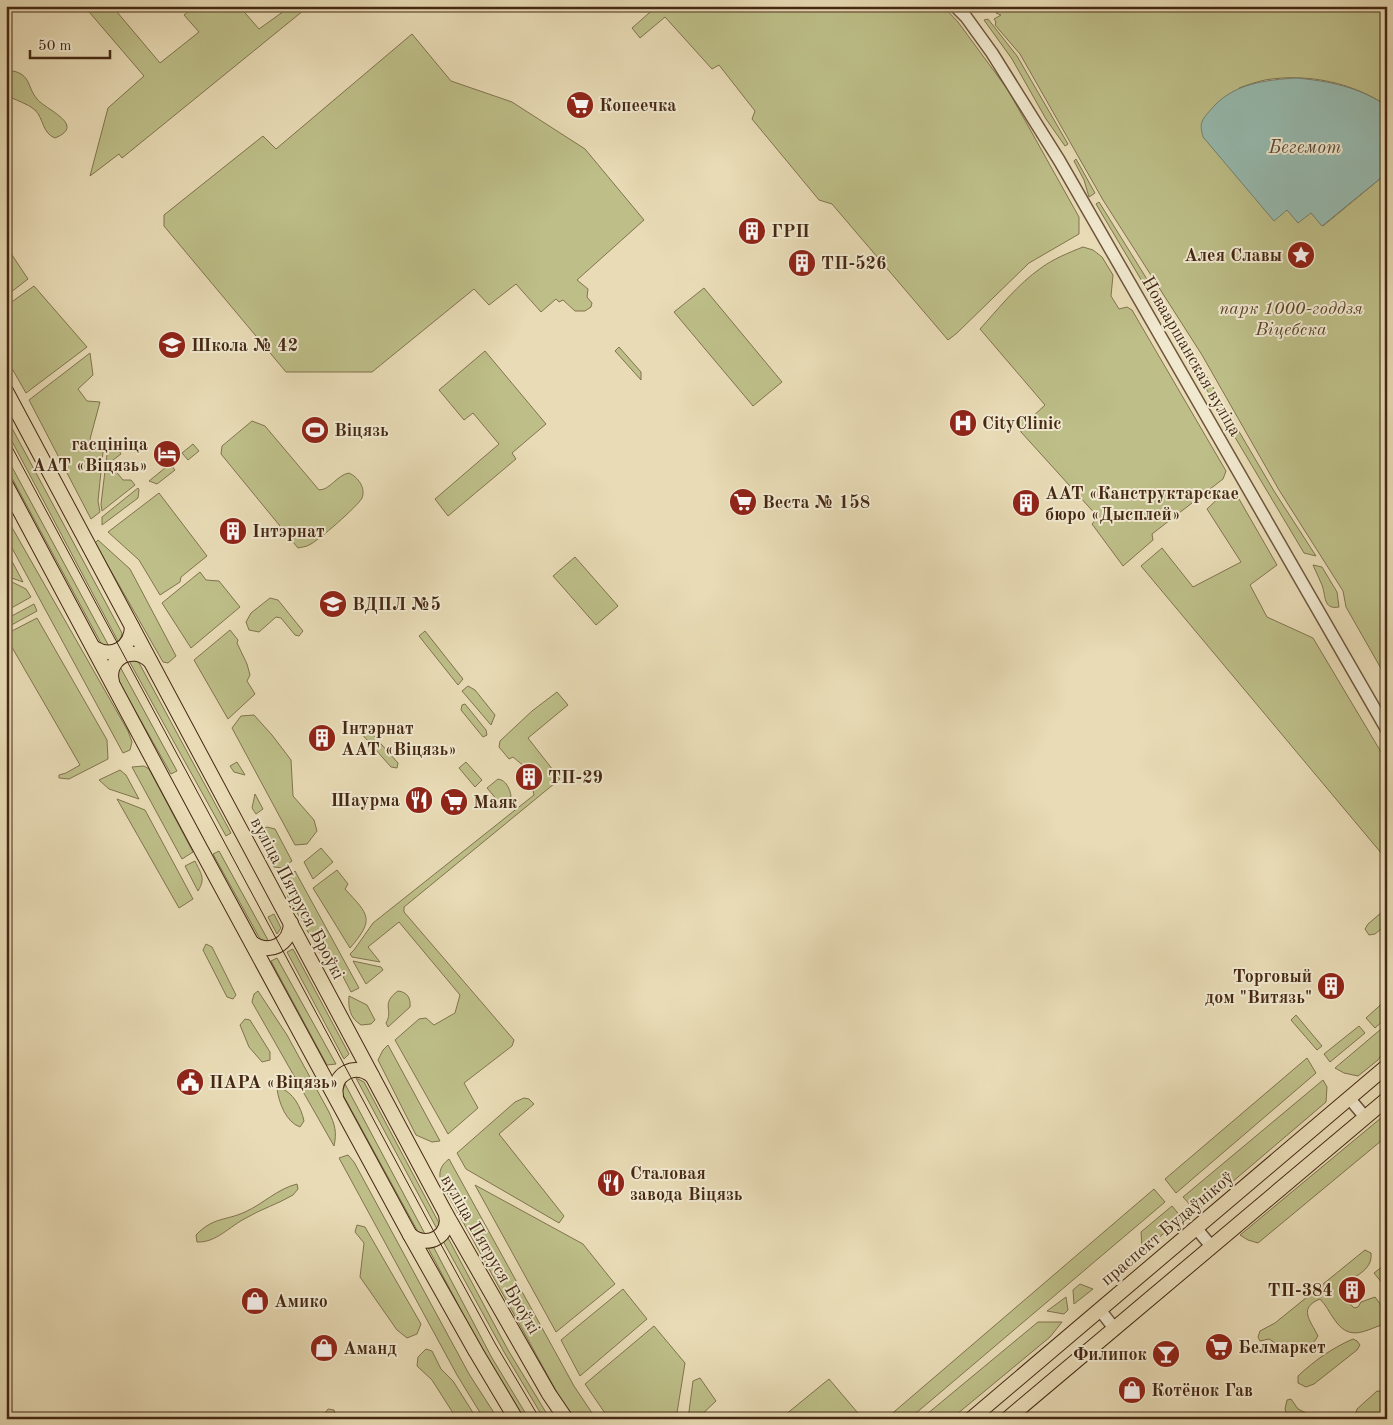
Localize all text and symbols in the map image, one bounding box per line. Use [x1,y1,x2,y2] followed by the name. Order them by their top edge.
[30,28,110,60] scale bar
[38,39,72,54] text: 50 m
[565,90,595,120] supermarket icon: Копеечка
[599,97,677,115] place label: Копеечка
[1268,139,1341,158] water label: Бегемот
[737,216,767,246] building icon: ГРП
[771,223,810,241] place label: ГРП
[1286,240,1316,270] place icon: Алея Славы
[1184,247,1282,265] place label: Алея Славы
[787,248,817,278] building icon: ТП-526
[821,255,886,273] place label: ТП-526
[1138,273,1244,440] street label: Новааршанская вуліца
[1219,300,1363,339] park label: парк 1000-годдзя Віцебска
[157,330,187,360] school or university icon: Школа № 42
[191,337,298,355] place label: Школа № 42
[948,408,978,438] hospital icon: CityClinic
[300,415,330,445] sports icon: Віцязь
[982,415,1062,433] place label: CityClinic
[334,422,389,440] place label: Віцязь
[32,436,148,475] place label: гасцініца ААТ «Віцязь»
[152,439,182,469] hotel icon: гасцініца ААТ «Віцязь»
[1045,485,1239,524] place label: ААТ «Канструктарскае бюро «Дысплей»
[728,487,758,517] supermarket icon: Веста № 158
[1011,488,1041,518] building icon: ААТ «Канструктарскае бюро «Дысплей»
[762,494,870,512] place label: Веста № 158
[218,516,248,546] building icon: Інтэрнат
[252,523,325,541] place label: Інтэрнат
[318,589,348,619] school or university icon: ВДПЛ №5
[352,596,441,614] place label: ВДПЛ №5
[341,720,457,759] place label: Інтэрнат ААТ «Віцязь»
[307,723,337,753] building icon: Інтэрнат ААТ «Віцязь»
[514,762,544,792] building icon: ТП-29
[548,769,603,787] place label: ТП-29
[404,785,434,815] restaurant icon: Шаурма
[439,787,469,817] supermarket icon: Маяк
[331,792,400,810] place label: Шаурма
[473,794,518,812] place label: Маяк
[247,814,348,983] street label: вуліца Пятруся Броўкі
[1205,968,1312,1007] place label: Торговый дом "Витязь"
[1316,971,1346,1001] building icon: Торговый дом "Витязь"
[175,1067,205,1097] public building icon: ПАРА «Віцязь»
[209,1074,338,1092] place label: ПАРА «Віцязь»
[630,1165,743,1204] place label: Сталовая завода Віцязь
[596,1168,626,1198] restaurant icon: Сталовая завода Віцязь
[1098,1168,1238,1289] street label: праспект Будаўнікоў
[437,1172,543,1337] street label: вуліца Пятруся Броўкі
[1337,1275,1367,1305] building icon: ТП-384
[1268,1282,1333,1300] place label: ТП-384
[240,1286,270,1316] shop icon: Амико
[274,1293,328,1311] place label: Амико
[1204,1332,1234,1362] supermarket icon: Белмаркет
[309,1333,339,1363] shop icon: Аманд
[1151,1339,1181,1369] bar icon: Филипок
[1238,1339,1326,1357] place label: Белмаркет
[343,1340,397,1358] place label: Аманд
[1073,1346,1148,1364] place label: Филипок
[1117,1375,1147,1405] shop icon: Котёнок Гав
[1151,1382,1253,1400] place label: Котёнок Гав

